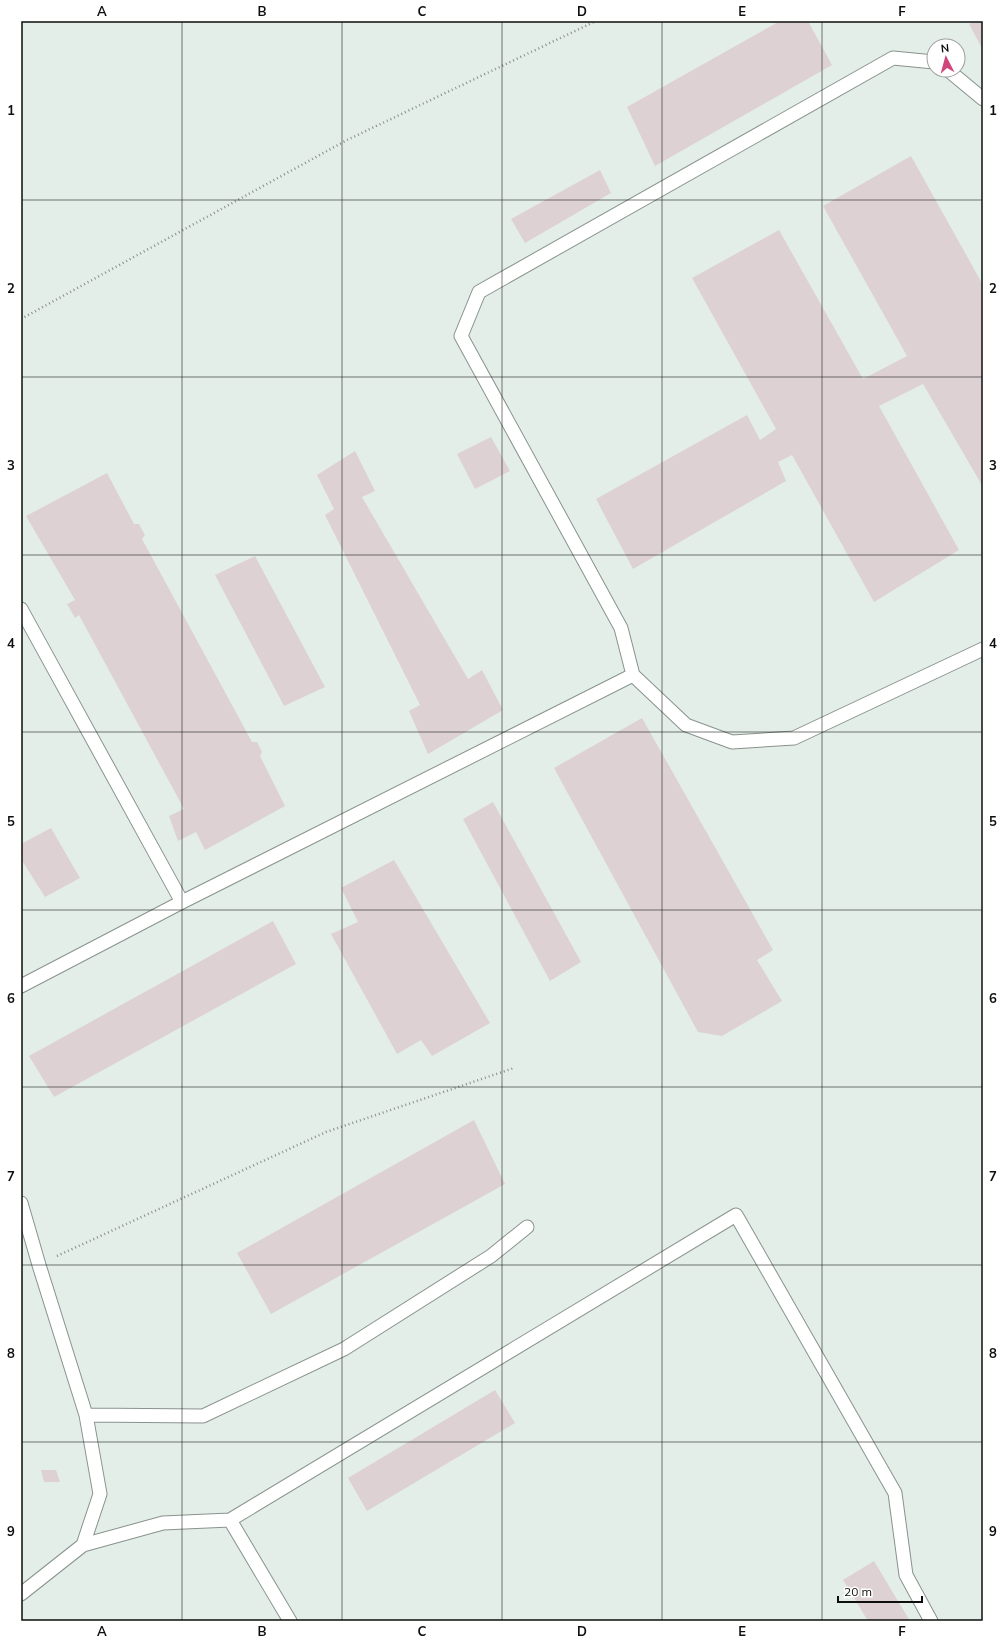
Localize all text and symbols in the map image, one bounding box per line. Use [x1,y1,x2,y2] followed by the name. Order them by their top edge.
[97,3,107,19] text: A
[258,3,267,19] text: B
[418,3,427,19] text: C
[577,3,587,19] text: D
[738,3,746,19] text: E
[898,3,906,19] text: F
[926,38,966,78] north arrow
[940,41,950,55] text: N
[7,102,15,118] text: 1
[989,102,997,118] text: 1
[7,280,15,296] text: 2
[989,280,997,296] text: 2
[7,457,15,473] text: 3
[989,457,997,473] text: 3
[7,635,15,651] text: 4
[989,635,997,651] text: 4
[7,813,15,829] text: 5
[989,813,997,829] text: 5
[7,990,15,1006] text: 6
[989,990,997,1006] text: 6
[7,1168,15,1184] text: 7
[989,1168,997,1184] text: 7
[7,1345,15,1361] text: 8
[989,1345,997,1361] text: 8
[7,1523,15,1539] text: 9
[989,1523,997,1539] text: 9
[838,1578,922,1604] scale bar
[844,1584,872,1599] text: 20 m
[97,1623,107,1639] text: A
[258,1623,267,1639] text: B
[418,1623,427,1639] text: C
[577,1623,587,1639] text: D
[738,1623,746,1639] text: E
[898,1623,906,1639] text: F

